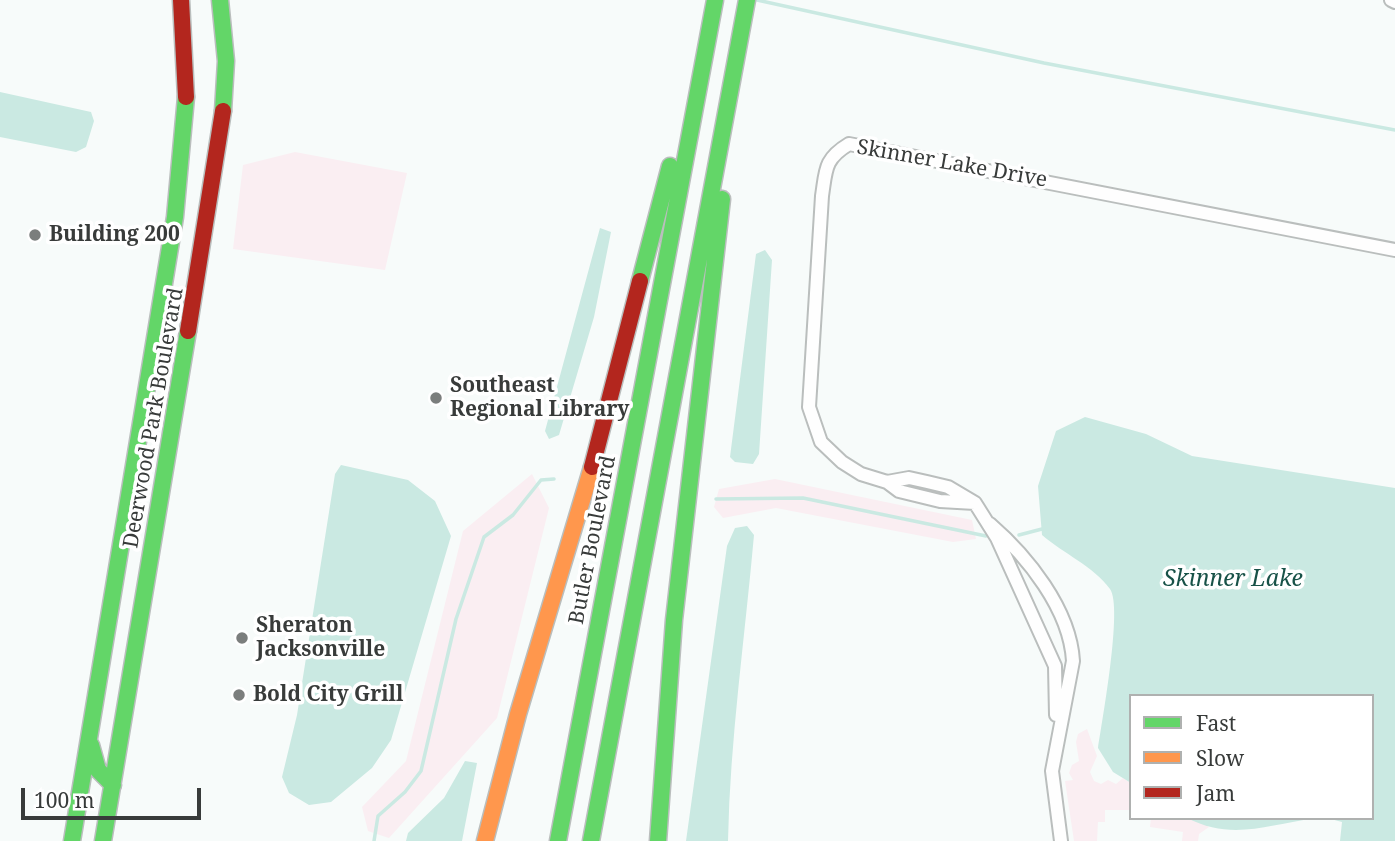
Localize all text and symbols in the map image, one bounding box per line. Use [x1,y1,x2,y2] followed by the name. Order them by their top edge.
[855,135,1049,193] street label: Skinner Lake Drive
[49,222,180,248] place label: Building 200
[27,227,43,243] marker: Building 200
[119,286,189,550] street label: Deerwood Park Boulevard
[450,373,630,423] place label: Southeast Regional Library
[428,390,444,406] marker: Southeast Regional Library
[564,454,622,626] street label: Butler Boulevard
[1163,565,1303,593] water label: Skinner Lake
[256,613,385,663] place label: Sheraton Jacksonville
[234,630,250,646] marker: Sheraton Jacksonville
[253,682,403,708] place label: Bold City Grill
[231,687,247,703] marker: Bold City Grill
[1129,694,1374,820] legend
[1196,709,1236,737] text: Fast
[1196,744,1244,772] text: Slow
[24,774,205,818] scale bar
[1196,779,1235,807] text: Jam
[34,786,95,814] text: 100 m

